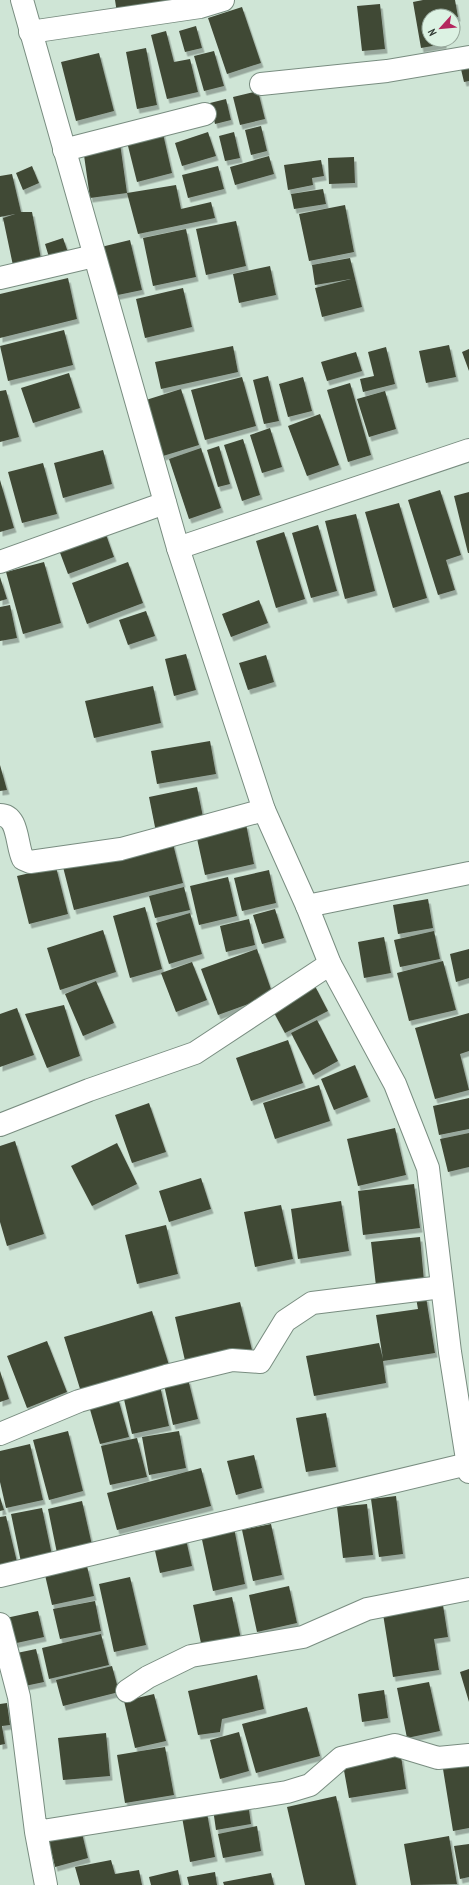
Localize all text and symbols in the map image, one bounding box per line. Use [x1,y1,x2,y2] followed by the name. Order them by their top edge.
[421,8,461,48] north arrow
[424,27,440,38] text: N

